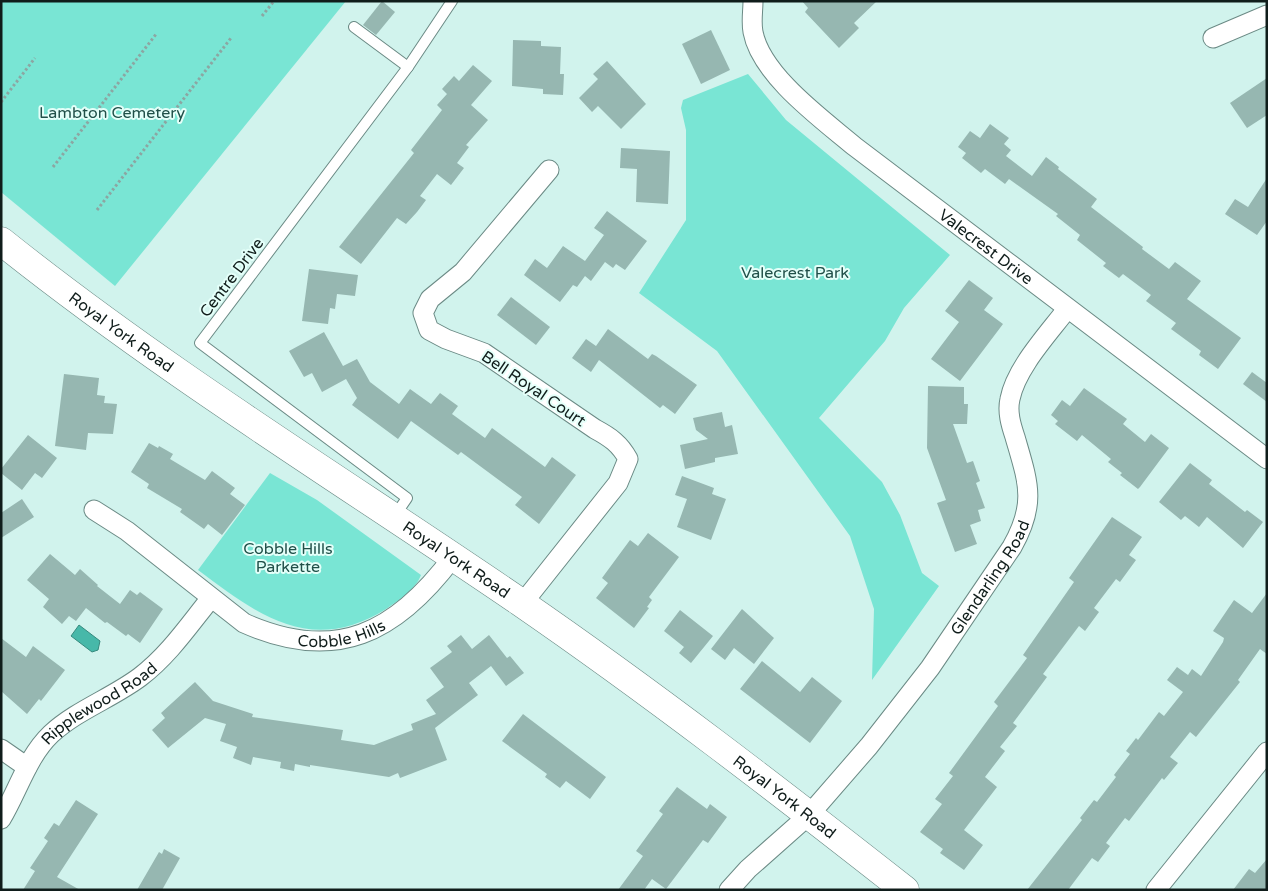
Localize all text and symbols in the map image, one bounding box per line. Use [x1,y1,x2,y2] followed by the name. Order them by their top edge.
[39,103,185,123] park label: Lambton Cemetery
[935,205,1037,289] street label: Valecrest Drive
[195,234,268,321] street label: Centre Drive
[741,263,849,283] park label: Valecrest Park
[65,288,177,377] street label: Royal York Road
[478,347,589,431] street label: Bell Royal Court
[399,517,513,603] street label: Royal York Road
[946,517,1034,639] street label: Glendarling Road
[243,539,333,577] park label: Cobble Hills Parkette
[296,616,389,652] street label: Cobble Hills
[37,658,162,749] street label: Ripplewood Road
[729,751,840,843] street label: Royal York Road

